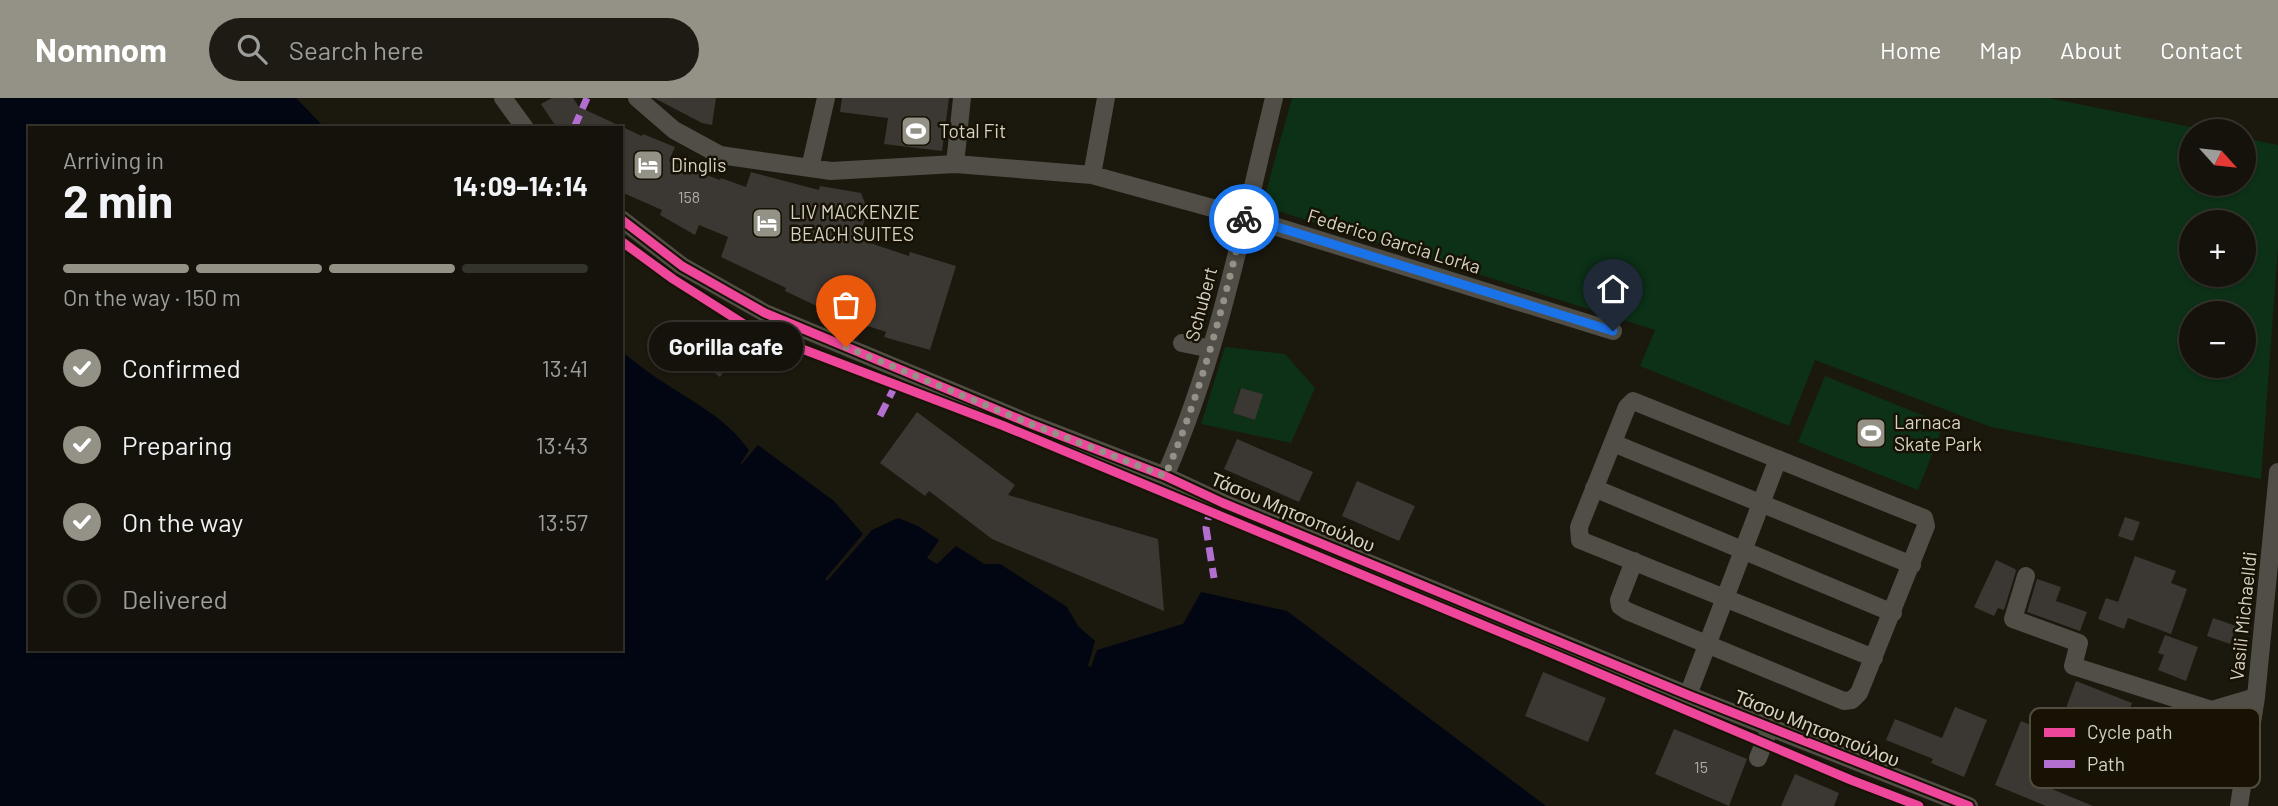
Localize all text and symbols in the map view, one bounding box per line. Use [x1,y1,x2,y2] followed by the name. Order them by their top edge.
[209,18,699,81] search box
[35,29,167,69] text: Nomnom
[233,30,271,68] icon: search
[289,34,424,65] text: Search here
[1880,35,1941,64] text: Home
[1979,35,2022,64] text: Map
[2060,35,2122,64] text: About
[2160,35,2243,64] text: Contact
[899,114,933,148] sports icon: Total Fit
[939,119,1006,142] place label: Total Fit
[2179,119,2256,196] north arrow
[2179,119,2256,378] map controls
[63,146,164,174] text: Arriving in
[631,148,665,182] hotel icon: Dinglis
[671,153,726,176] place label: Dinglis
[453,170,588,201] text: 14:09–14:14
[63,172,173,227] text: 2 min
[1209,184,1279,254] courier
[678,187,700,206] house number: 158
[790,200,920,245] place label: LIV MACKENZIE BEACH SUITES
[1225,200,1263,238] icon: bike
[1305,203,1483,278] street label: Federico Garcia Lorka
[750,206,784,240] hotel icon: LIV MACKENZIE BEACH SUITES
[2179,210,2256,287] button: +
[1583,259,1643,331] pin
[1180,264,1221,343] street label: Schubert
[1594,270,1632,308] icon: home
[816,275,876,347] pin
[63,283,241,311] text: On the way · 150 m
[827,286,865,324] icon: bag
[2179,301,2256,378] button: −
[650,322,804,372] callout: Gorilla cafe
[669,332,783,360] text: Gorilla cafe
[63,349,101,387] icon: check
[122,352,241,383] text: Confirmed
[542,354,588,382] text: 13:41
[1894,410,1982,455] place label: Larnaca Skate Park
[1854,416,1888,450] sports icon: Larnaca Skate Park
[63,426,101,464] icon: check
[122,429,232,460] text: Preparing
[536,431,588,459] text: 13:43
[1208,467,1379,557] street label: Τάσου Μητσοπούλου
[63,503,101,541] icon: check
[122,506,243,537] text: On the way
[538,508,588,536] text: 13:57
[2224,550,2261,682] street label: Vasili MichaelIdi
[122,583,228,614] text: Delivered
[1731,684,1903,771] street label: Τάσου Μητσοπούλου
[2030,708,2260,788] legend
[2087,720,2172,743] text: Cycle path
[2087,752,2125,775] text: Path
[1694,757,1708,776] house number: 15

